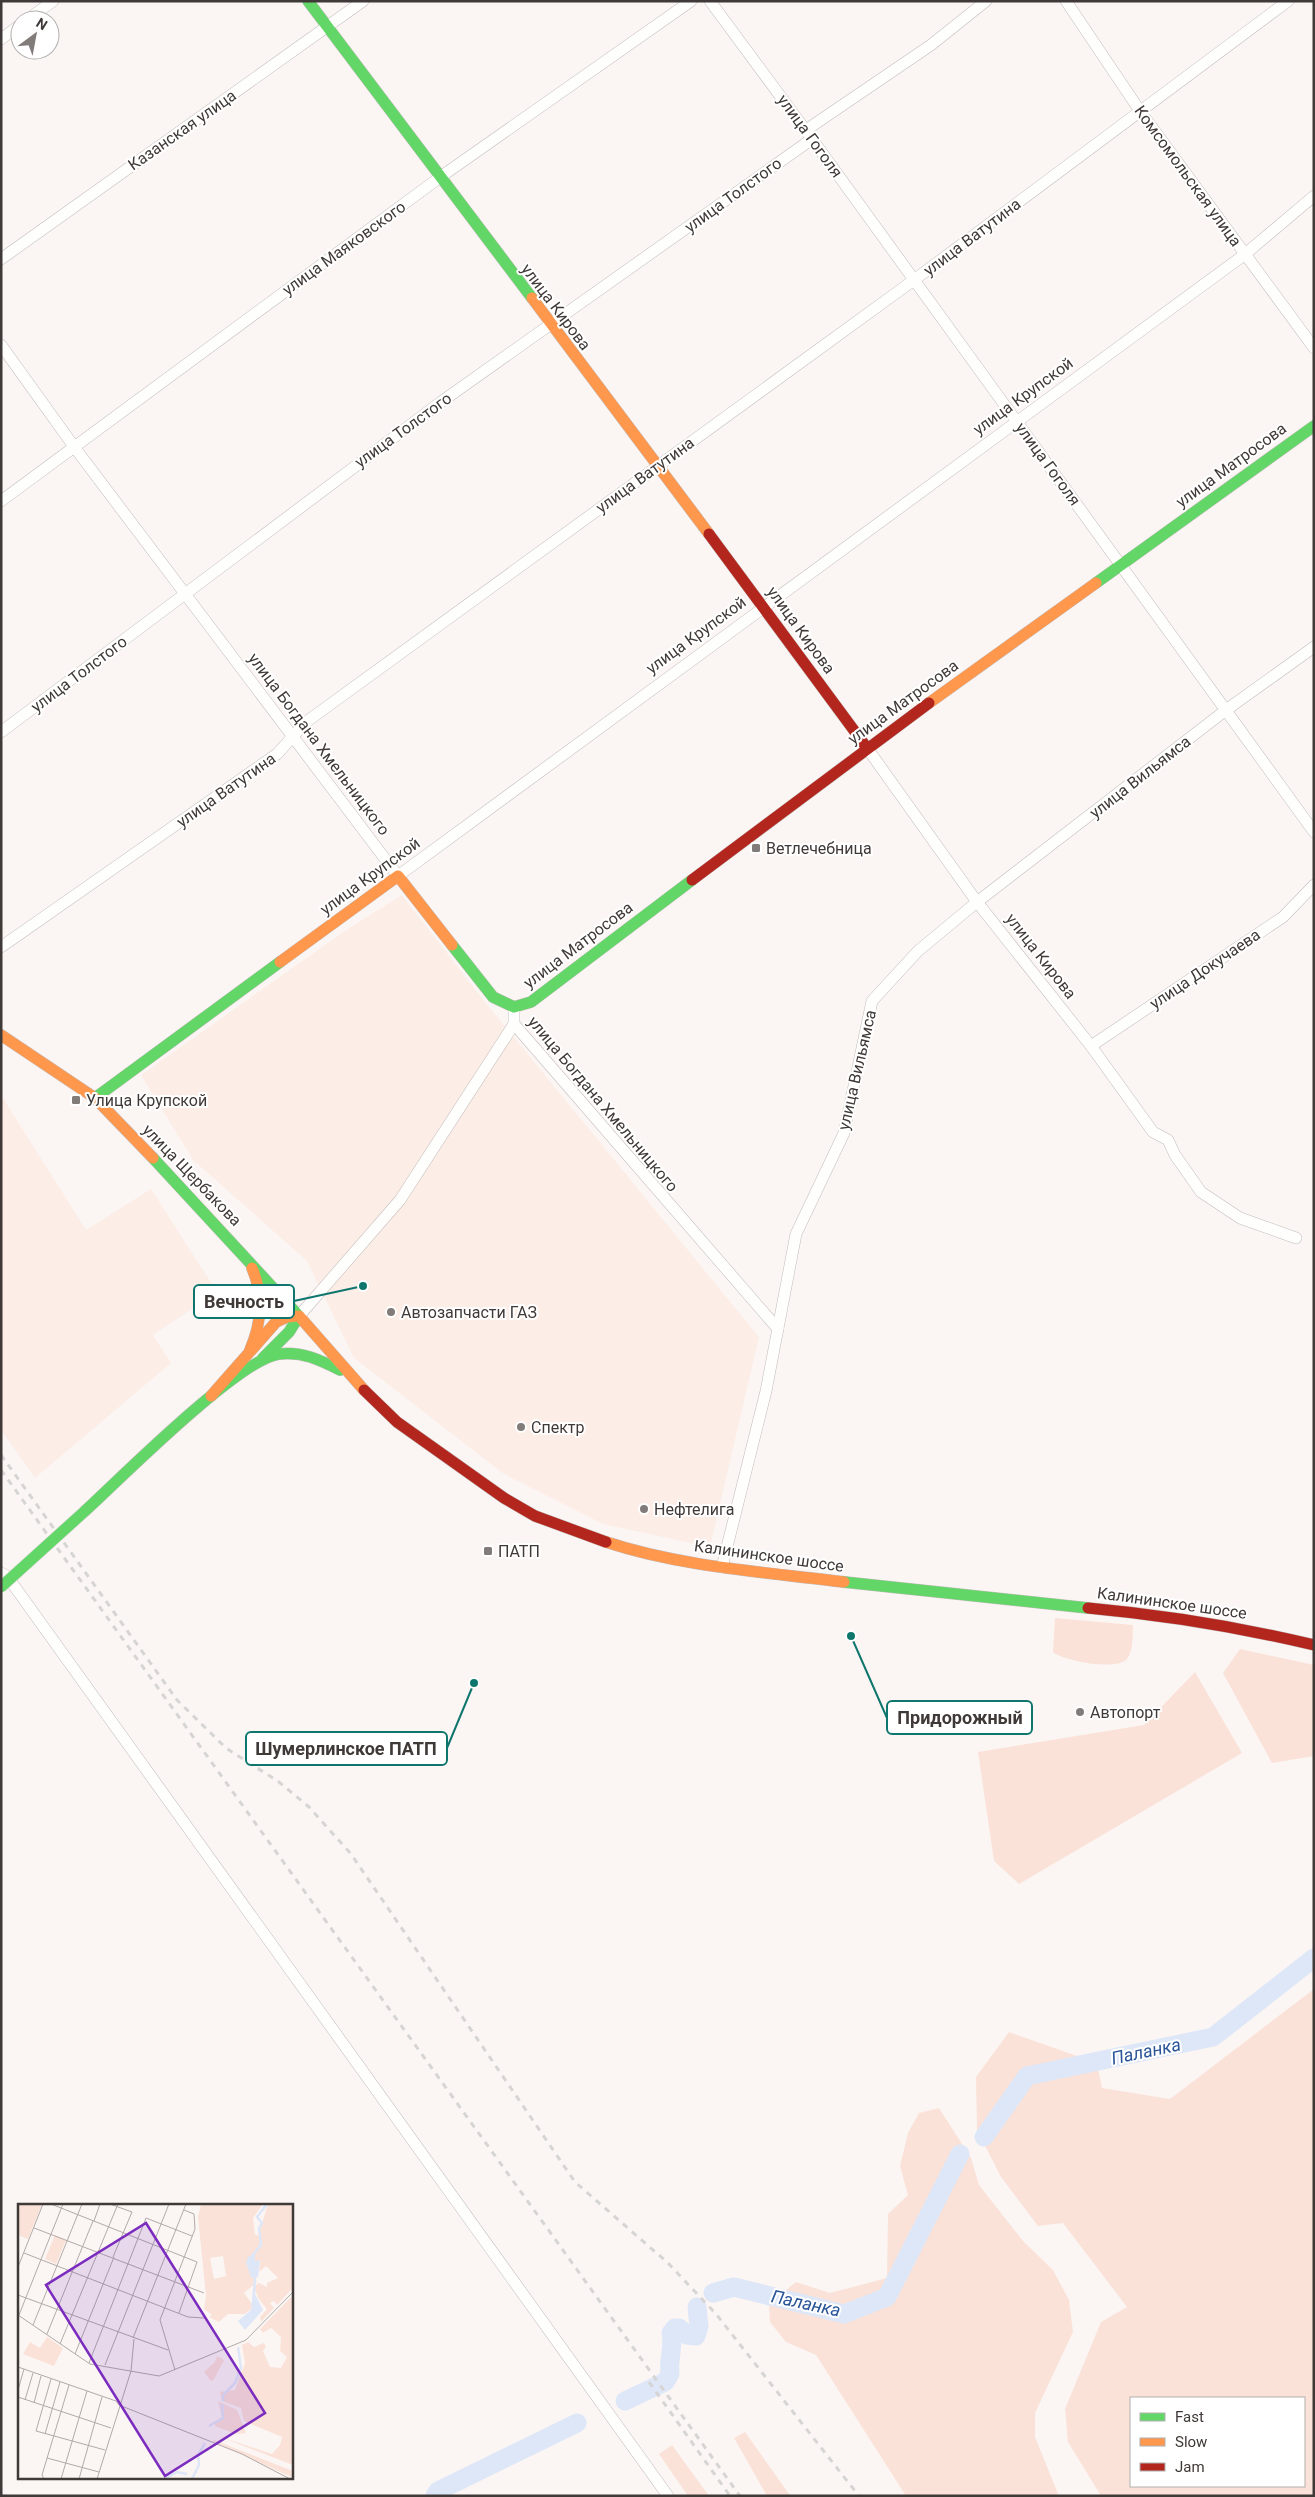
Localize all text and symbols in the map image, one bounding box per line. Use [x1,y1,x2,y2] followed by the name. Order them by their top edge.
[10,10,60,60] north arrow
[33,15,50,33] text: N
[124,86,240,174] street label: Казанская улица
[773,91,847,181] street label: улица Гоголя
[1130,102,1246,250] street label: Комсомольская улица
[681,153,785,237] street label: улица Толстого
[920,194,1024,280] street label: улица Ватутина
[279,197,409,299] street label: улица Маяковского
[517,260,595,354] street label: улица Кирова
[969,353,1077,439] street label: улица Крупской
[351,388,455,472] street label: улица Толстого
[1011,419,1085,509] street label: улица Гоголя
[1172,419,1290,511] street label: улица Матросова
[592,433,698,517] street label: улица Ватутина
[763,583,839,677] street label: улица Кирова
[642,592,750,678] street label: улица Крупской
[27,632,131,716] street label: улица Толстого
[244,649,394,839] street label: улица Богдана Хмельницкого
[844,656,962,748] street label: улица Матросова
[1086,732,1194,822] street label: улица Вильямса
[173,749,279,831] street label: улица Ватутина
[316,833,424,919] street label: улица Крупской
[766,839,872,858] place label: Ветлечебница
[750,842,762,854] marker: Ветлечебница
[520,898,636,992] street label: улица Матросова
[1002,909,1080,1003] street label: улица Кирова
[1146,925,1264,1013] street label: улица Докучаева
[834,1008,880,1132] street label: улица Вильямса
[524,1012,682,1196] street label: улица Богдана Хмельницкого
[86,1091,207,1110] place label: Улица Крупской
[70,1094,82,1106] marker: Улица Крупской
[139,1120,245,1230] street label: улица Щербакова
[194,1285,294,1318] callout: Вечность
[204,1291,284,1312] text: Вечность
[401,1303,537,1322] place label: Автозапчасти ГАЗ
[385,1306,397,1318] marker: Автозапчасти ГАЗ
[531,1418,584,1437] place label: Спектр
[515,1421,527,1433] marker: Спектр
[654,1500,734,1519] place label: Нефтелига
[638,1503,650,1515] marker: Нефтелига
[693,1536,845,1576] street label: Калининское шоссе
[498,1542,540,1561] place label: ПАТП
[482,1545,494,1557] marker: ПАТП
[1096,1583,1248,1623] street label: Калининское шоссе
[887,1701,1032,1734] callout: Придорожный
[1090,1703,1161,1722] place label: Автопорт
[1074,1706,1086,1718] marker: Автопорт
[897,1707,1023,1728] text: Придорожный
[246,1732,447,1765] callout: Шумерлинское ПАТП
[255,1738,437,1759] text: Шумерлинское ПАТП
[1109,2033,1183,2069] water label: Паланка
[18,2204,292,2480] inset map
[769,2285,843,2321] water label: Паланка
[1130,2397,1305,2487] legend
[1175,2408,1204,2426] text: Fast
[1175,2433,1207,2451] text: Slow
[1175,2458,1205,2476] text: Jam

